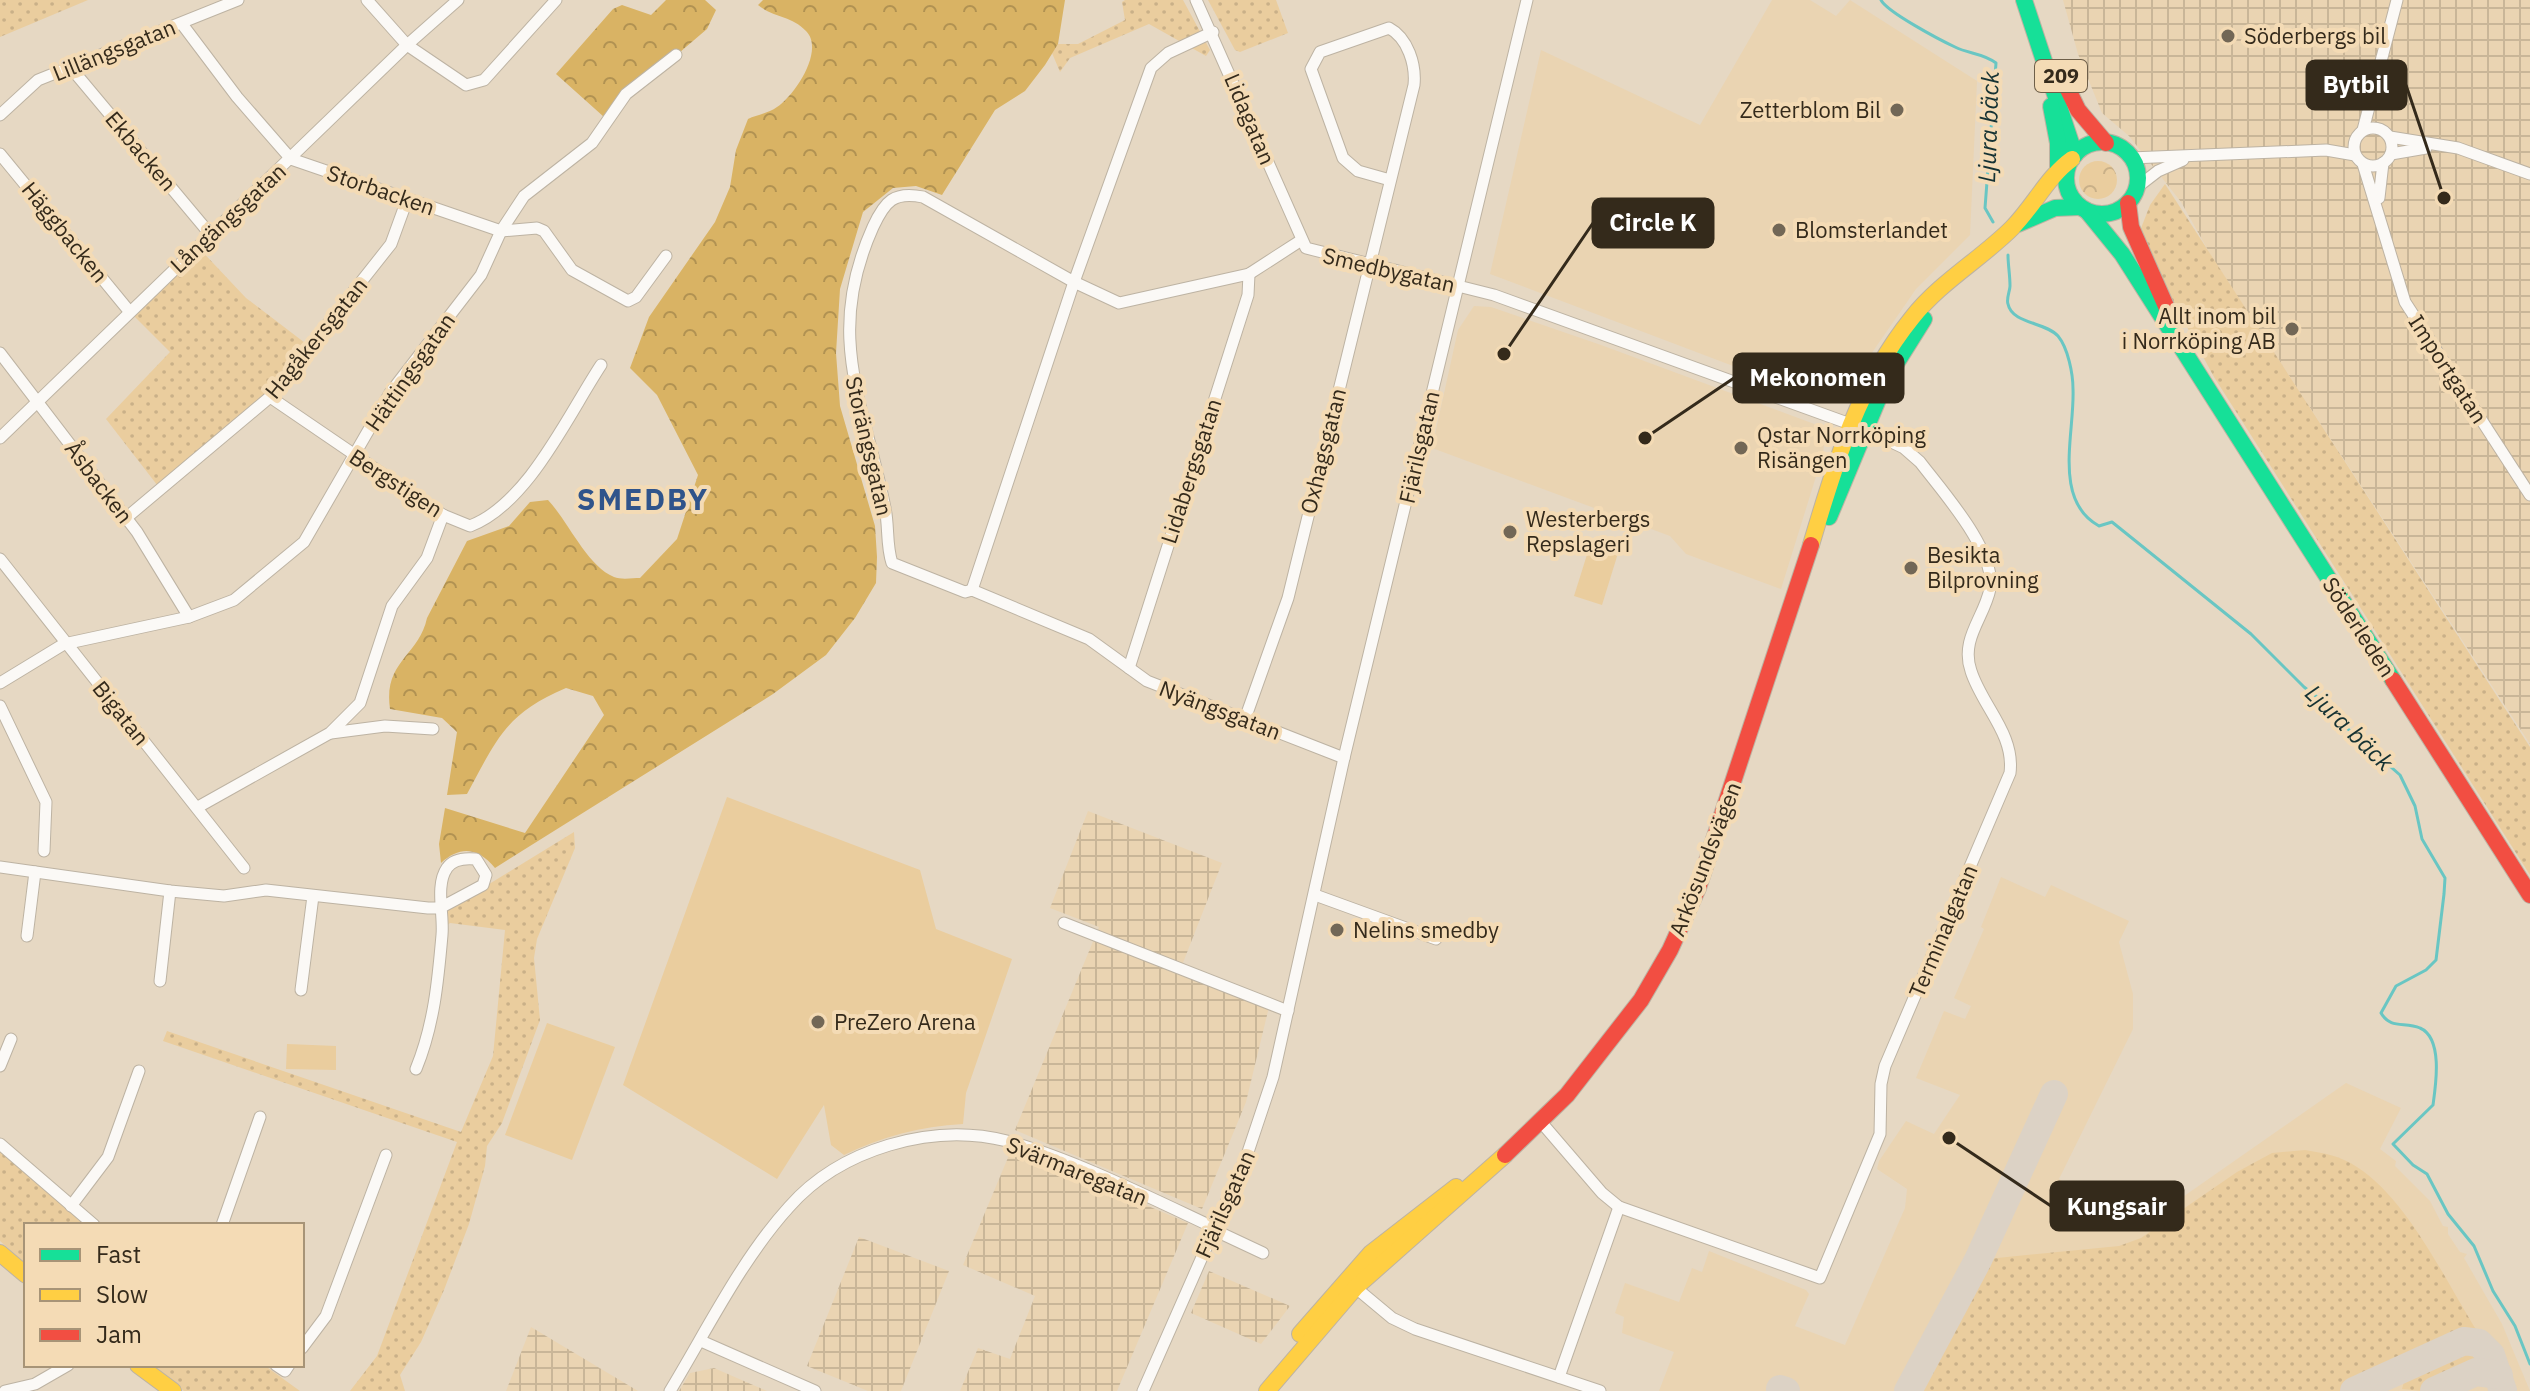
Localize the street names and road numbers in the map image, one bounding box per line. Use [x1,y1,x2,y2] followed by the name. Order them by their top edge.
[48,12,180,87] street label: Lillängsgatan
[2035,60,2087,92] road number: 209
[1218,69,1283,169] street label: Lidagatan
[99,105,183,197] street label: Ekbacken
[163,156,292,279] street label: Långängsgatan
[323,158,439,221] street label: Storbacken
[16,175,115,288] street label: Häggbacken
[1320,240,1458,299] street label: Smedbygatan
[258,271,373,404] street label: Hagåkersgatan
[358,307,461,437] street label: Hättingsgatan
[2402,309,2494,429] street label: Importgatan
[839,373,900,518] street label: Storängsgatan
[1293,385,1352,517] street label: Oxhagsgatan
[1391,388,1446,506] street label: Fjärilsgatan
[1153,395,1228,547] street label: Lidabergsgatan
[59,435,140,529] street label: Åsbacken
[344,442,448,523] street label: Bergstigen
[2316,571,2402,682] street label: Söderleden
[1155,673,1285,746] street label: Nyängsgatan
[86,674,156,751] street label: Bigatan
[1662,778,1747,940] street label: Arkösundsvägen
[1902,860,1984,1002] street label: Terminalgatan
[1002,1129,1152,1212] street label: Svärmaregatan
[1188,1146,1261,1262] street label: Fjärilsgatan

